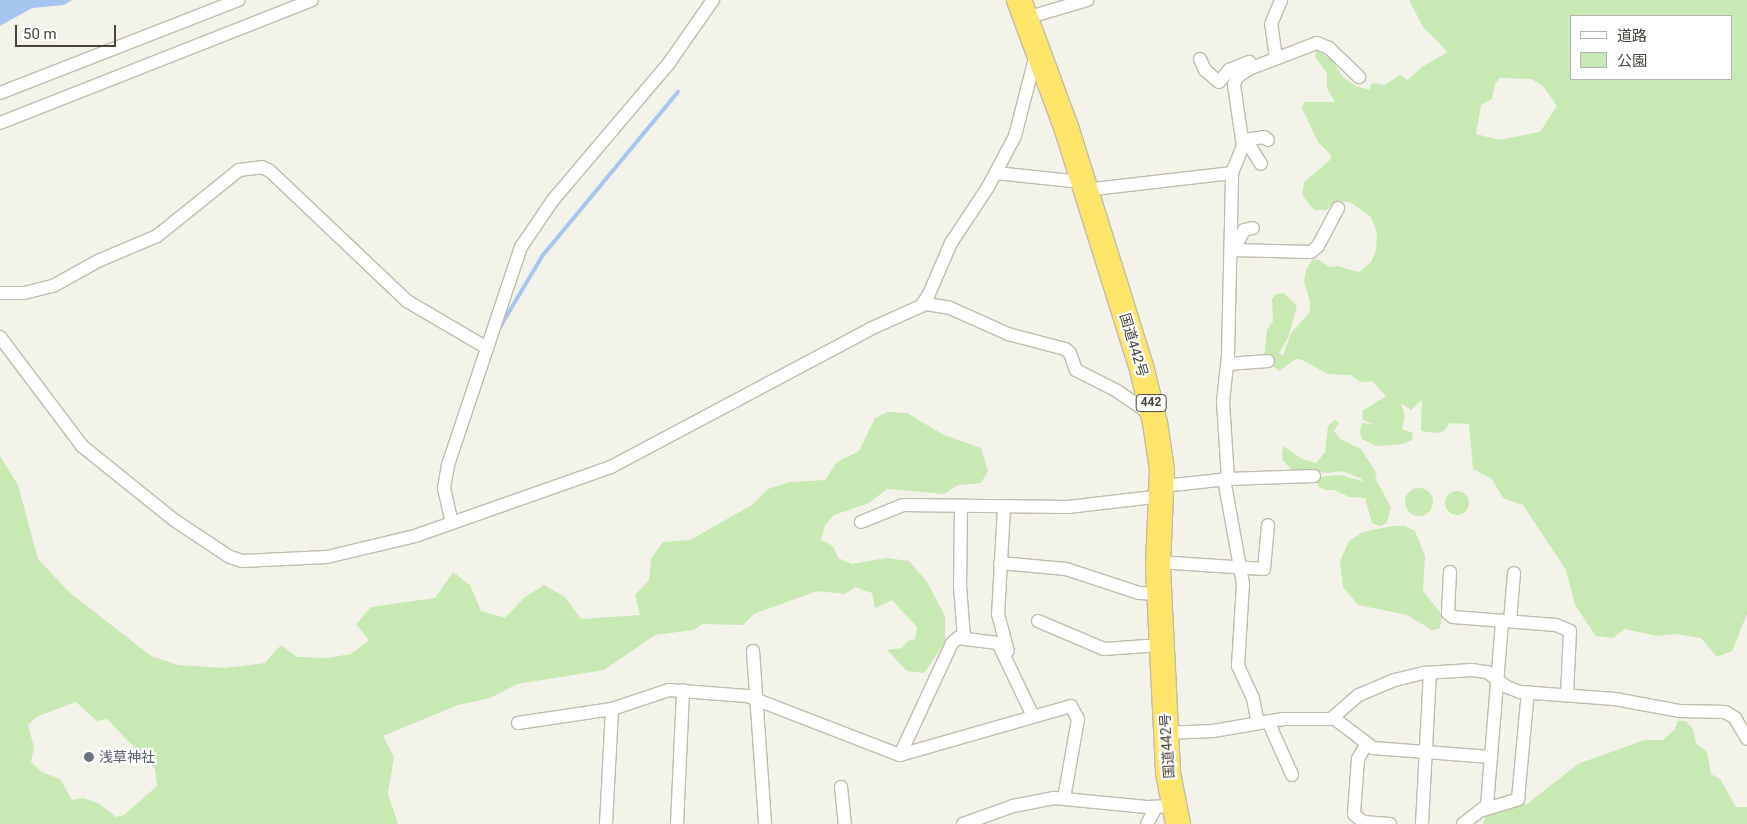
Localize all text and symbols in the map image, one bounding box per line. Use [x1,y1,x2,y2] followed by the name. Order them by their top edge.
[18,15,119,47] scale bar
[1570,15,1732,80] legend
[23,25,57,43] text: 50 m
[1617,27,1647,45] text: 道路
[1617,52,1647,70] text: 公園
[1116,311,1152,379] street label: 国道442号
[1135,393,1167,412] road number: 442
[1156,713,1178,779] street label: 国道442号
[99,749,155,765] place label: 浅草神社
[83,751,95,763] marker: 浅草神社

